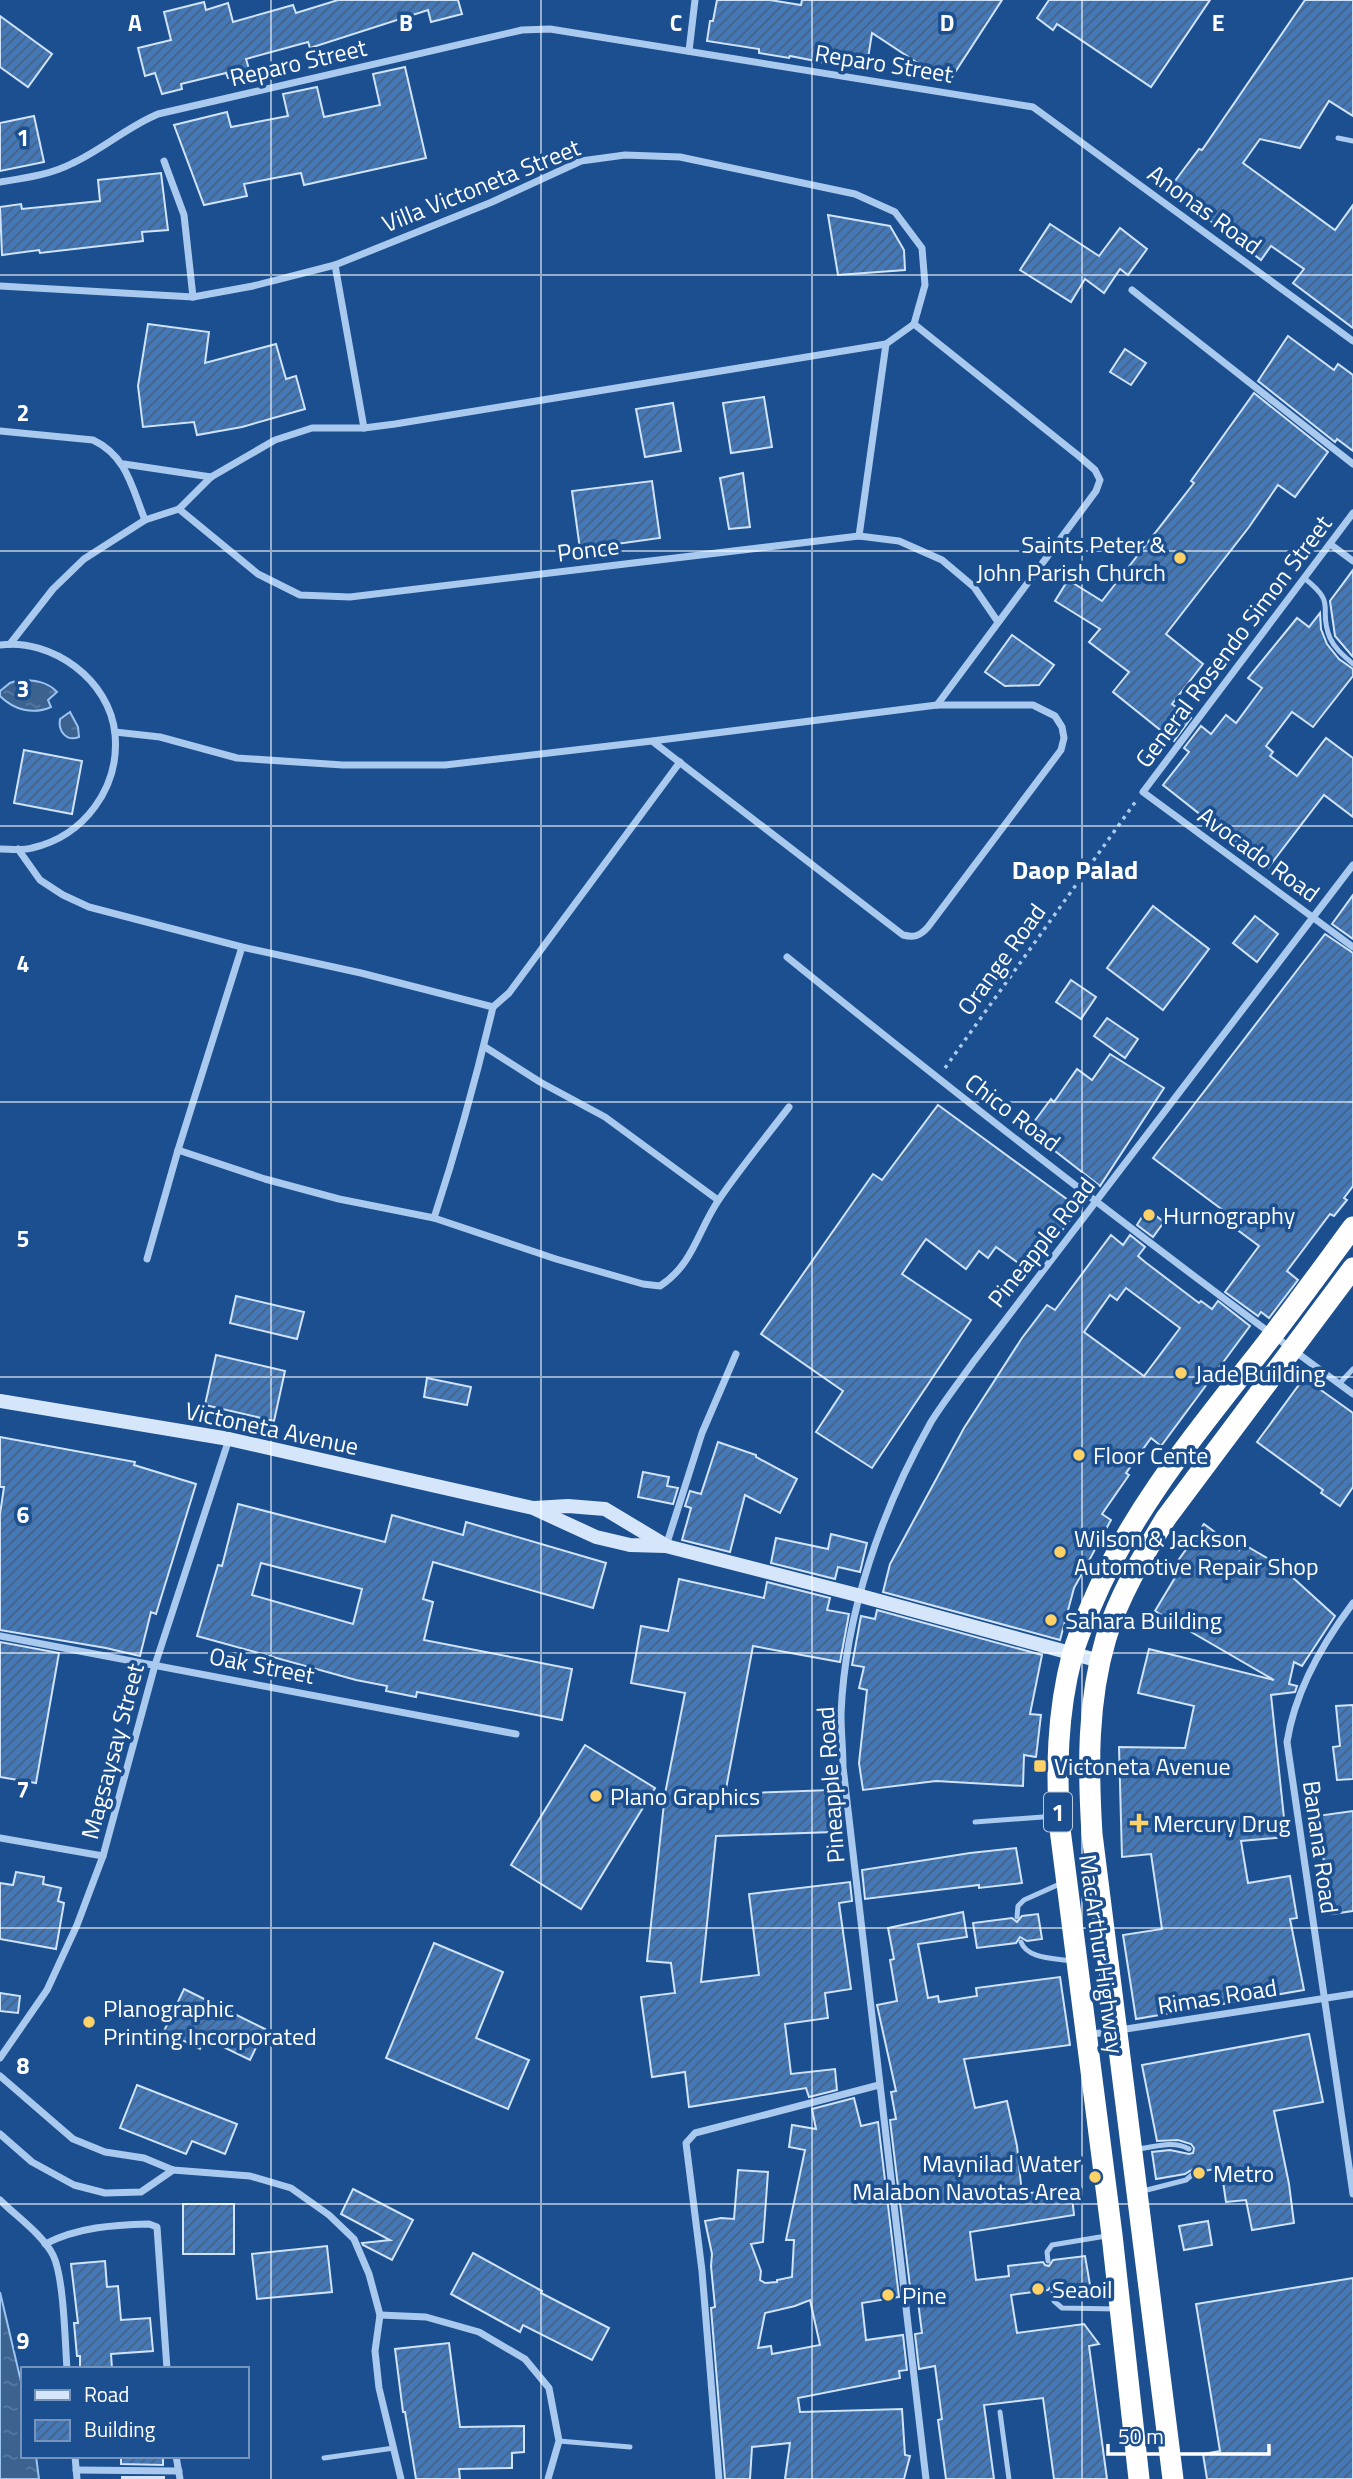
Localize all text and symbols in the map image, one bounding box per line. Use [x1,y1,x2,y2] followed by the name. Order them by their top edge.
[128,5,142,40] text: A
[399,5,413,40] text: B
[670,5,682,40] text: C
[940,5,954,40] text: D
[1212,5,1224,40] text: E
[226,29,370,95] street label: Reparo Street
[812,34,956,92] street label: Reparo Street
[17,120,29,155] text: 1
[376,129,586,241] street label: Villa Victoneta Street
[1141,155,1269,263] street label: Anonas Road
[17,395,29,430] text: 2
[1126,507,1340,775] street label: General Rosendo Simon Street
[976,526,1166,590] place label: Saints Peter & John Parish Church
[555,527,621,571] street label: Ponce
[1172,550,1188,566] marker: Saints Peter & John Parish Church
[17,671,29,706] text: 3
[1191,797,1327,911] street label: Avocado Road
[1012,850,1138,889] district label: Daop Palad
[948,896,1054,1022] street label: Orange Road
[17,946,29,981] text: 4
[958,1064,1068,1160] street label: Chico Road
[979,1169,1103,1315] street label: Pineapple Road
[1163,1197,1296,1233] place label: Hurnography
[1141,1207,1157,1223] marker: Hurnography
[17,1221,29,1256] text: 5
[1195,1355,1326,1391] place label: Jade Building
[1173,1365,1189,1381] marker: Jade Building
[182,1392,362,1464] street label: Victoneta Avenue
[1093,1437,1208,1473] place label: Floor Cente
[1071,1447,1087,1463] marker: Floor Cente
[17,1497,30,1532] text: 6
[1074,1520,1319,1584] place label: Wilson & Jackson Automotive Repair Shop
[1052,1544,1068,1560] marker: Wilson & Jackson Automotive Repair Shop
[1065,1602,1222,1638] place label: Sahara Building
[1043,1612,1059,1628] marker: Sahara Building
[206,1637,318,1693] street label: Oak Street
[71,1658,153,1843] street label: Magsaysay Street
[807,1706,853,1864] street label: Pineapple Road
[1054,1748,1231,1784] place label: Victoneta Avenue
[1032,1758,1048,1774] marker: Victoneta Avenue
[17,1772,29,1807] text: 7
[610,1778,760,1814] place label: Plano Graphics
[1294,1778,1348,1916] street label: Banana Road
[588,1788,604,1804] marker: Plano Graphics
[1044,1792,1072,1831] road number: 1
[1153,1805,1290,1841] place label: Mercury Drug
[1131,1815,1147,1831] marker: Mercury Drug
[1070,1852,1134,2056] street label: MacArthur Highway
[1155,1969,1279,2023] street label: Rimas Road
[103,1990,317,2054] place label: Planographic Printing Incorporated
[81,2014,97,2030] marker: Planographic Printing Incorporated
[17,2048,30,2083] text: 8
[852,2145,1081,2209] place label: Maynilad Water Malabon Navotas Area
[1213,2155,1274,2191] place label: Metro
[1191,2165,1207,2181] marker: Metro
[1087,2169,1103,2185] marker: Maynilad Water Malabon Navotas Area
[1052,2271,1113,2307] place label: Seaoil
[902,2277,947,2313] place label: Pine
[1030,2281,1046,2297] marker: Seaoil
[880,2287,896,2303] marker: Pine
[17,2323,30,2358] text: 9
[21,2367,248,2458] legend
[84,2378,129,2410] text: Road
[1108,2412,1269,2456] scale bar
[84,2413,156,2445] text: Building
[1118,2420,1164,2452] text: 50 m

